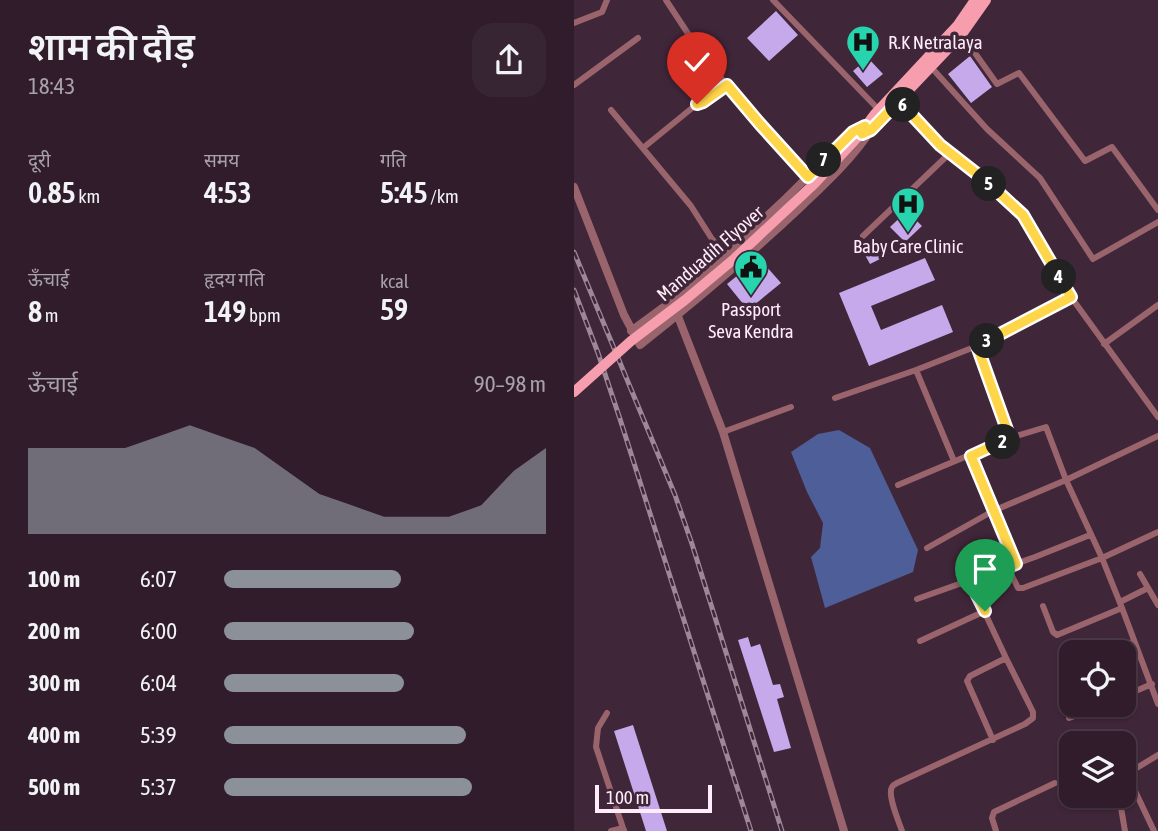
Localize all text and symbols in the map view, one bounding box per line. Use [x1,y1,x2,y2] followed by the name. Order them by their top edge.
[472,23,546,97] button: share
[844,23,882,72] hospital icon: R.K Netralaya
[28,25,195,68] text: शाम की दौड़
[888,31,983,53] place label: R.K Netralaya
[667,32,727,104] pin
[678,43,716,81] icon: check
[28,73,75,99] text: 18:43
[886,88,920,122] pin: 6
[898,93,907,115] text: 6
[806,142,842,178] pin: 7
[819,148,828,170] text: 7
[28,149,51,171] text: दूरी
[204,149,239,171] text: समय
[380,149,406,171] text: गति
[972,166,1006,202] pin: 5
[984,172,993,194] text: 5
[28,175,76,209] text: 0.85
[204,175,252,209] text: 4:53
[380,175,428,209] text: 5:45
[76,185,100,207] text: km
[428,185,459,207] text: /km
[889,185,927,234] hospital icon: Baby Care Clinic
[652,201,768,305] street label: Manduadih Flyover
[853,235,964,257] place label: Baby Care Clinic
[732,248,770,297] public building icon: Passport Seva Kendra
[1042,260,1077,294] pin: 4
[1054,265,1063,287] text: 4
[28,268,69,290] text: ऊँचाई
[204,268,265,290] text: हृदय गति
[380,270,409,292] text: kcal
[380,292,408,326] text: 59
[28,294,42,328] text: 8
[204,294,246,328] text: 149
[708,298,794,342] place label: Passport Seva Kendra
[42,304,58,326] text: m
[246,304,281,326] text: bpm
[970,324,1004,358] pin: 3
[982,329,991,351] text: 3
[28,371,78,397] text: ऊँचाई
[474,371,546,397] text: 90–98 m
[986,424,1020,460] pin: 2
[998,430,1007,452] text: 2
[955,539,1015,611] pin
[966,550,1004,588] icon: arrive
[28,566,80,592] text: 100 m
[140,566,177,592] text: 6:07
[28,618,80,644] text: 200 m
[140,618,177,644] text: 6:00
[1059,640,1136,808] map controls
[1059,640,1136,717] button: locate
[28,670,80,696] text: 300 m
[140,670,177,696] text: 6:04
[28,722,80,748] text: 400 m
[140,722,177,748] text: 5:39
[1059,731,1136,808] button: layers
[28,774,80,800] text: 500 m
[140,774,177,800] text: 5:37
[595,782,712,814] scale bar
[606,786,649,808] text: 100 m

